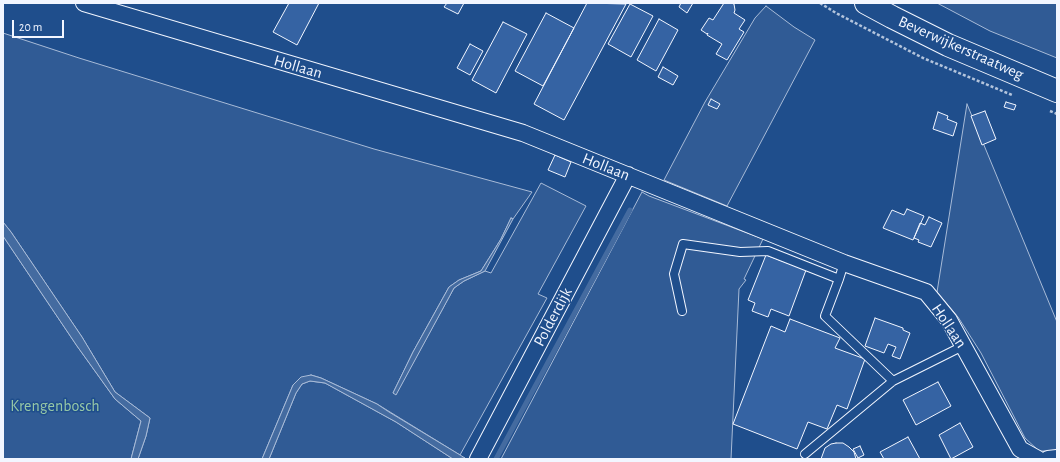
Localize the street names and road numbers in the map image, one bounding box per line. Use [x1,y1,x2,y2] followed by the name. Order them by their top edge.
[895,12,1027,84] street label: Beverwijkerstraatweg
[272,51,324,83] street label: Hollaan
[580,149,632,185] street label: Hollaan
[530,284,576,350] street label: Polderdijk
[927,300,971,352] street label: Hollaan

